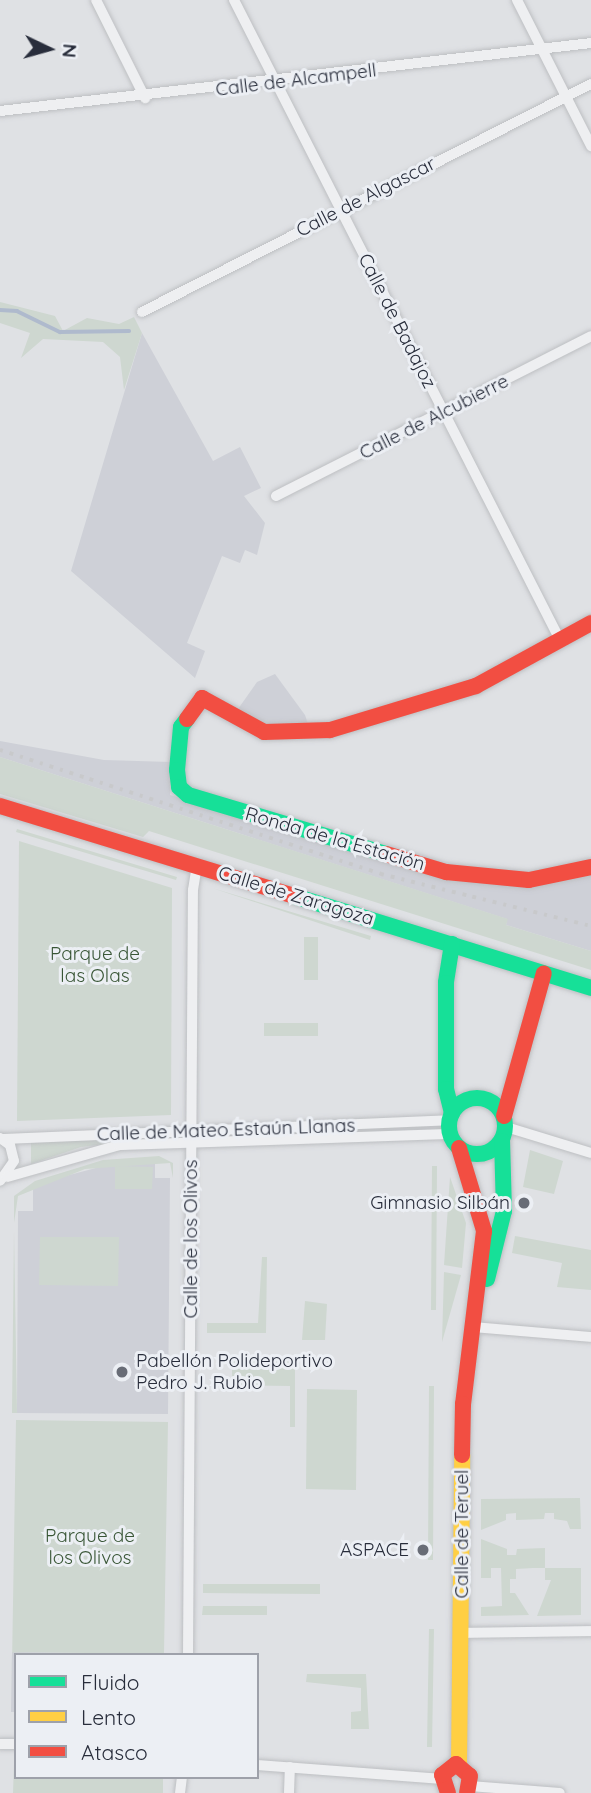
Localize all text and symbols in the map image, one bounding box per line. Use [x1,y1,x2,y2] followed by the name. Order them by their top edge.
[14,14,84,84] north arrow
[57,43,82,59] text: N
[214,59,378,101] street label: Calle de Alcampell
[293,152,439,242] street label: Calle de Algascar
[353,250,441,392] street label: Calle de Badajoz
[356,370,512,464] street label: Calle de Alcubierre
[243,802,427,876] street label: Ronda de la Estación
[215,861,377,931] street label: Calle de Zaragoza
[50,943,140,987] park label: Parque de las Olas
[96,1114,356,1146] street label: Calle de Mateo Estaún Llanas
[180,1160,202,1318] street label: Calle de los Olivos
[370,1192,510,1214] place label: Gimnasio Silbán
[516,1195,532,1211] marker: Gimnasio Silbán
[136,1350,333,1394] place label: Pabellón Polideportivo Pedro J. Rubio
[114,1364,130,1380] marker: Pabellón Polideportivo Pedro J. Rubio
[451,1470,473,1598] street label: Calle de Teruel
[45,1525,135,1569] park label: Parque de los Olivos
[340,1539,409,1561] place label: ASPACE
[415,1542,431,1558] marker: ASPACE
[14,1653,259,1779] legend
[81,1669,139,1695] text: Fluido
[81,1704,136,1730] text: Lento
[81,1739,148,1765] text: Atasco

